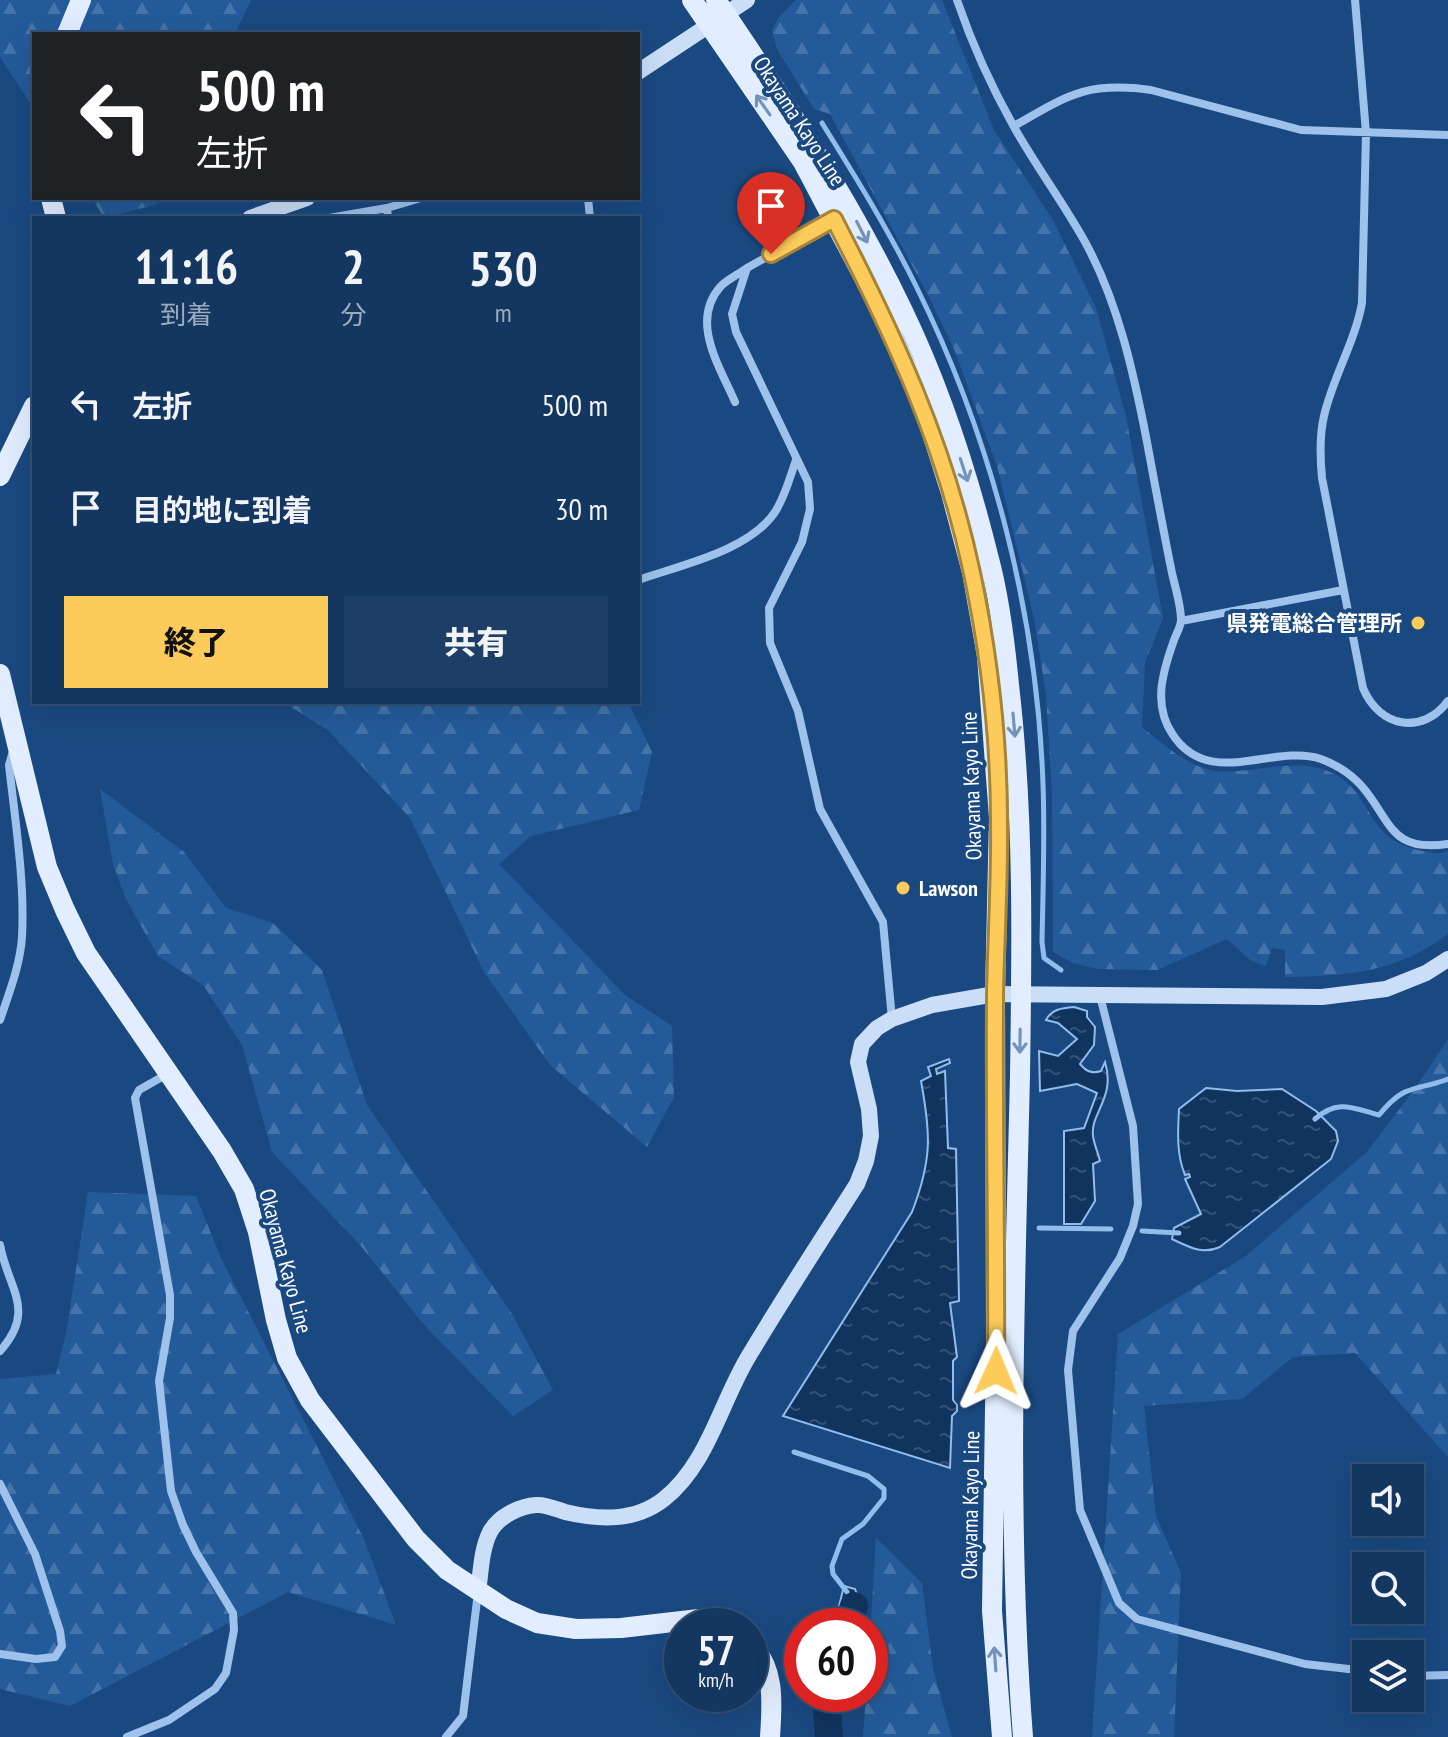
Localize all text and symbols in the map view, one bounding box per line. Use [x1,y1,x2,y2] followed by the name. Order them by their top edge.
[748,51,852,191] street label: Okayama Kayo Line
[196,54,325,126] text: 500 m
[64,64,168,168] icon: left
[755,95,771,117] one-way arrow
[196,129,268,176] text: 左折
[737,172,805,254] pin
[749,184,793,228] icon: arrive
[855,219,871,243] one-way arrow
[134,235,238,297] text: 11:16
[342,235,365,297] text: 2
[469,237,538,299] text: 530
[495,296,512,329] text: m
[160,298,212,331] text: 到着
[340,298,367,331] text: 分
[64,382,108,426] icon: left
[542,385,608,424] text: 500 m
[132,386,192,425] text: 左折
[957,457,972,483] one-way arrow
[64,486,108,530] icon: arrive
[555,489,608,528] text: 30 m
[132,490,312,529] text: 目的地に到着
[64,596,328,688] button: 終了
[344,596,608,688] button: 共有
[1226,609,1402,637] place label: 県発電総合管理所
[1409,614,1427,632] marker: 県発電総合管理所
[954,711,988,861] street label: Okayama Kayo Line
[1006,711,1021,738] one-way arrow
[919,874,978,902] place label: Lawson
[894,879,912,897] marker: Lawson
[1013,1027,1028,1054] one-way arrow
[253,1186,319,1336] street label: Okayama Kayo Line
[954,1329,1038,1413] position arrow
[955,1430,985,1580] street label: Okayama Kayo Line
[1352,1464,1424,1712] map controls
[1352,1464,1424,1536] button: sound
[1352,1552,1424,1624] button: search
[784,1608,888,1712] speed limit sign: 60
[697,1624,735,1676] text: 57
[1352,1640,1424,1712] button: layers
[988,1646,1003,1673] one-way arrow
[698,1667,734,1693] text: km/h

